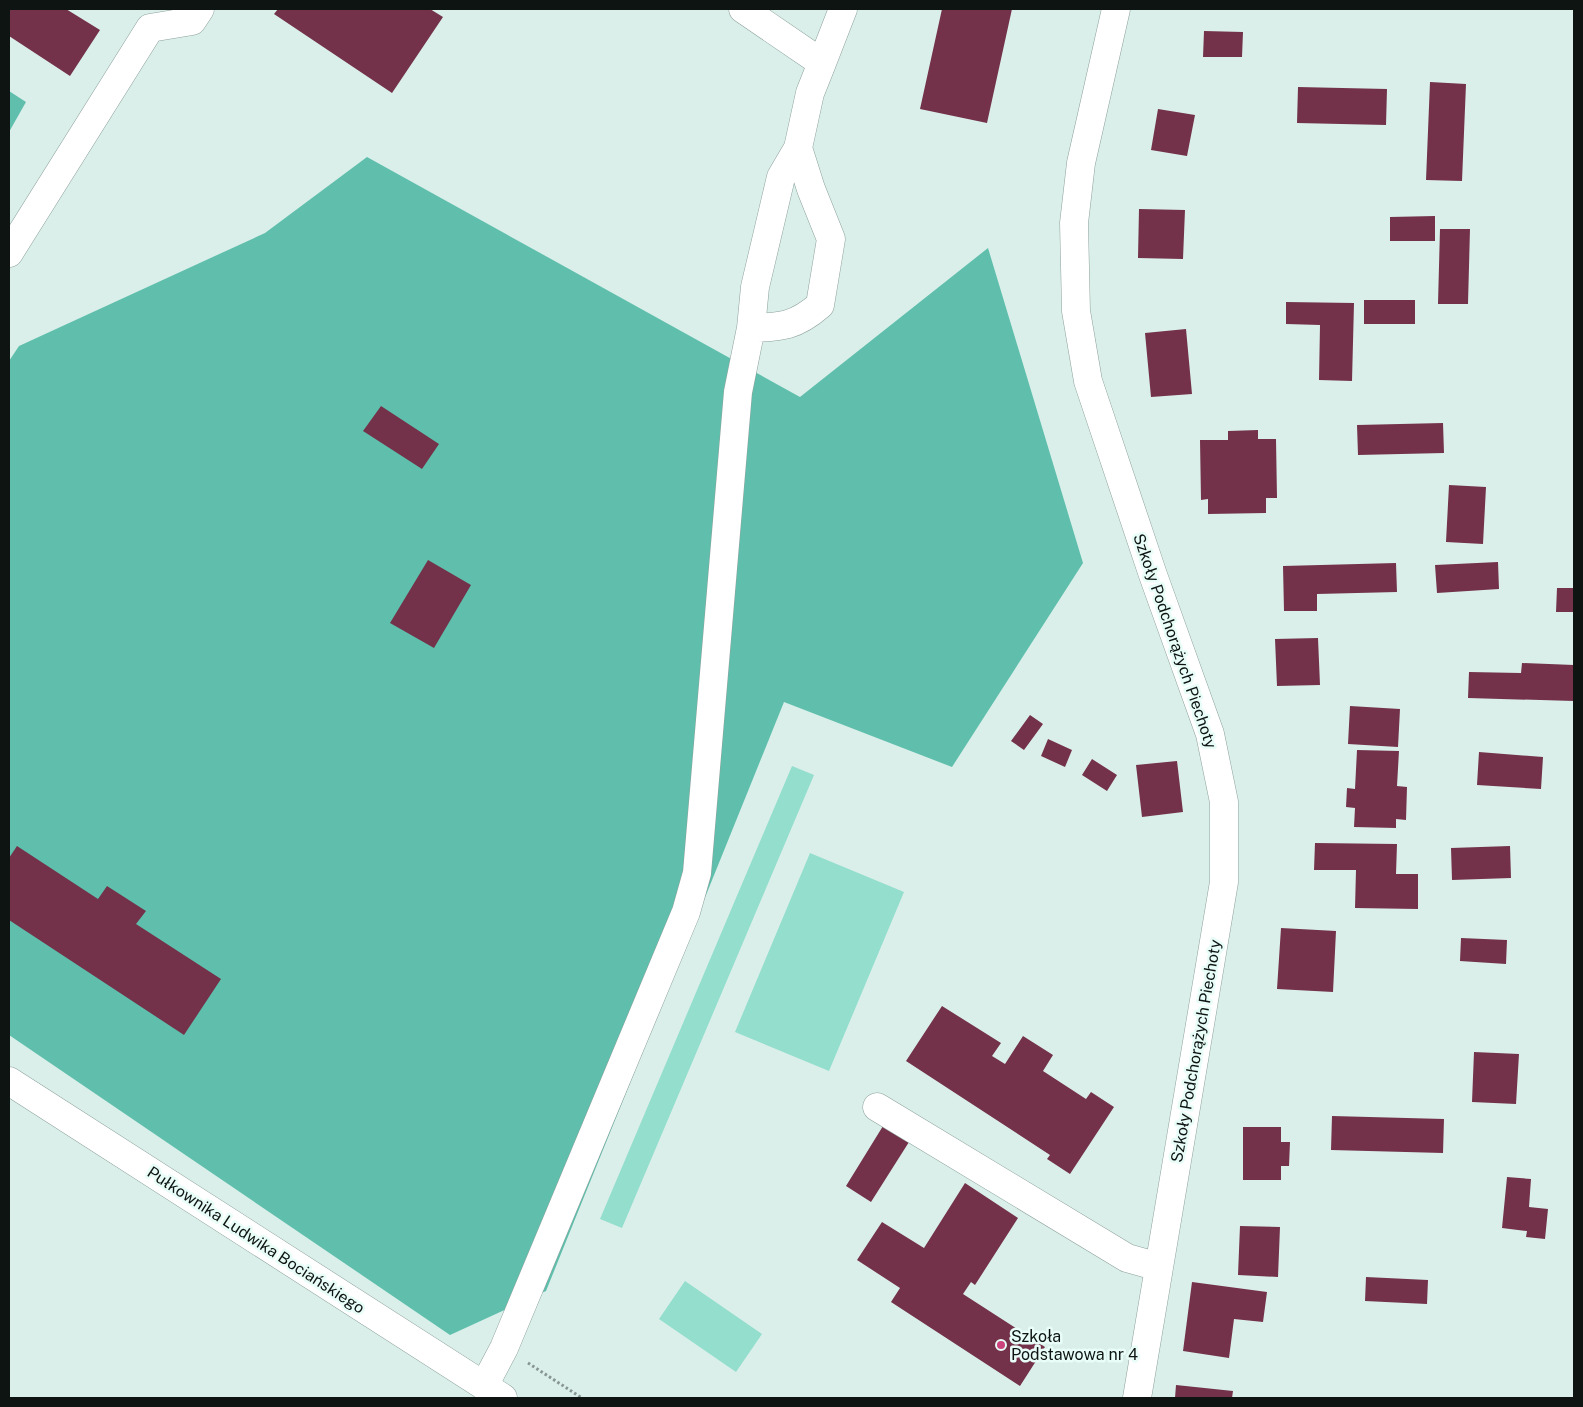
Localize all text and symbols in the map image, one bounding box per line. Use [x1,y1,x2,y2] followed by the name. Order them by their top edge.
[1129,531,1221,751] street label: Szkoły Podchorążych Piechoty
[1167,938,1225,1164] street label: Szkoły Podchorążych Piechoty
[144,1163,368,1317] street label: Pułkownika Ludwika Bociańskiego
[1011,1327,1138,1364] place label: Szkoła Podstawowa nr 4
[995,1339,1007,1351] marker: Szkoła Podstawowa nr 4

